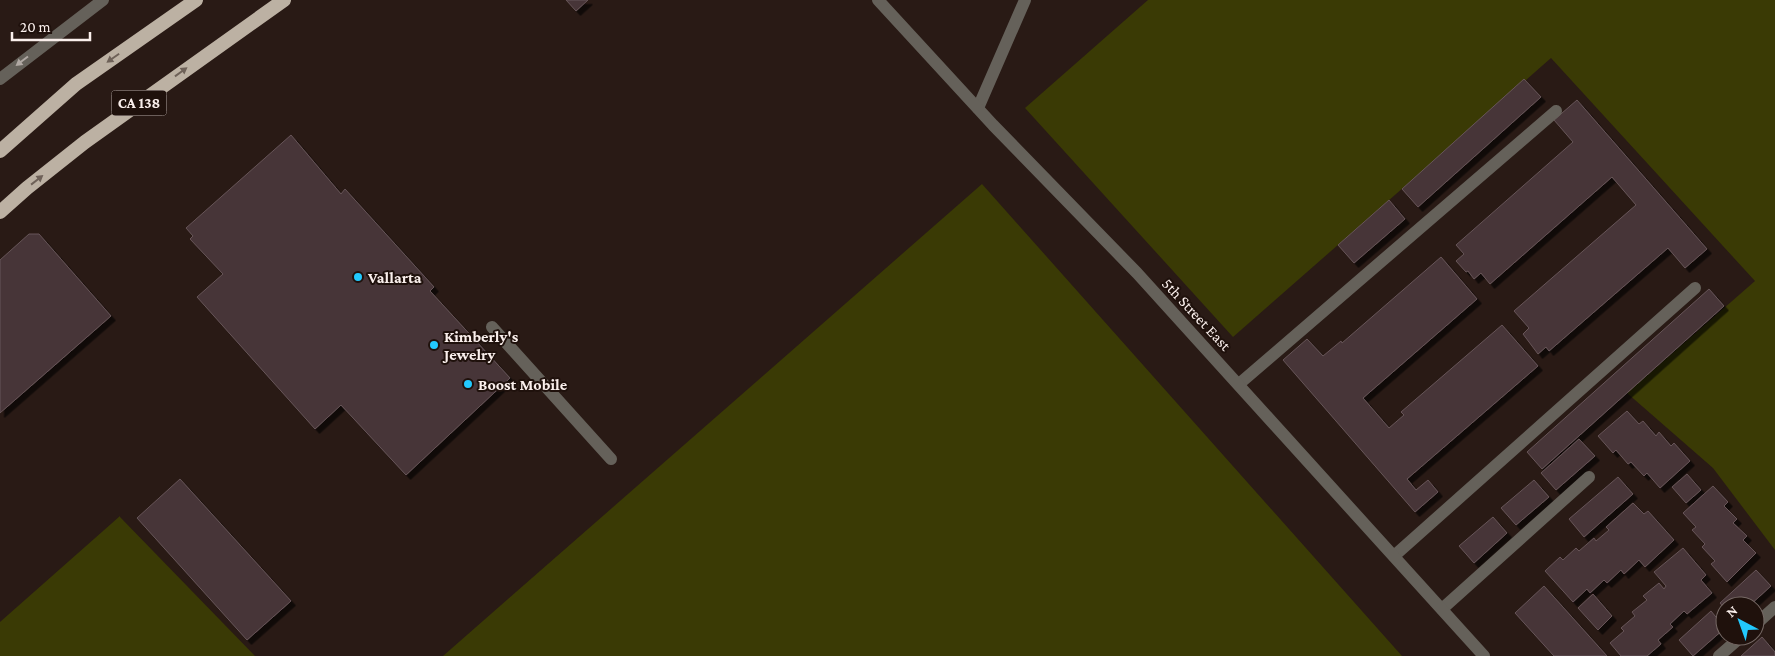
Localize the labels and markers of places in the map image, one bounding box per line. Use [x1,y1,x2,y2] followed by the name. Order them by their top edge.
[367,269,422,286] place label: Vallarta
[352,271,364,283] marker: Vallarta
[442,328,519,363] place label: Kimberly's Jewelry
[428,339,440,351] marker: Kimberly's Jewelry
[478,376,568,393] place label: Boost Mobile
[462,378,474,390] marker: Boost Mobile

